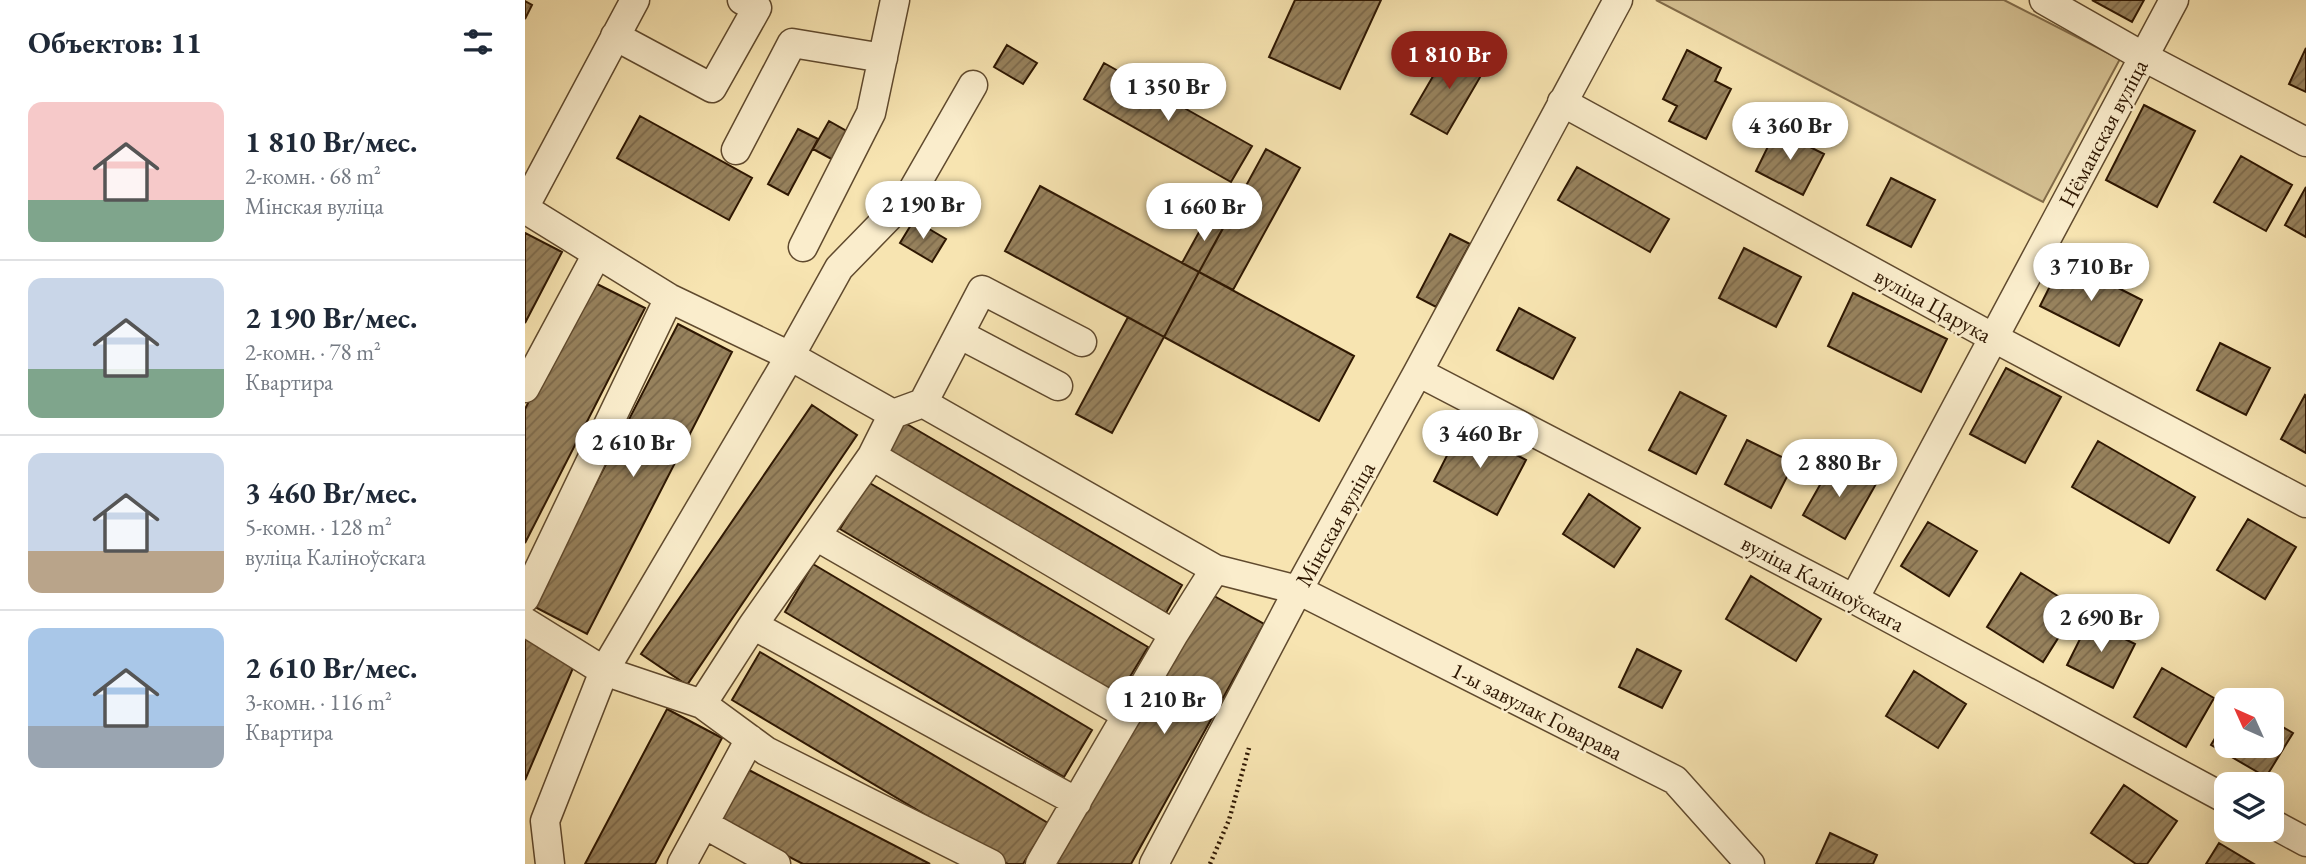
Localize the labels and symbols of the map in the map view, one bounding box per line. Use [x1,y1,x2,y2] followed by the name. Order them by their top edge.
[1377,32,1521,91] pin: 1 810 Br
[2051,53,2155,212] street label: Нёманская вуліца
[1096,64,1240,123] pin: 1 350 Br
[1718,102,1862,162] pin: 4 360 Br
[851,182,995,241] pin: 2 190 Br
[1132,184,1276,243] pin: 1 660 Br
[2019,244,2163,303] pin: 3 710 Br
[1869,260,1998,350] street label: вуліца Царука
[1408,410,1552,470] pin: 3 460 Br
[561,420,705,479] pin: 2 610 Br
[1767,440,1911,499] pin: 2 880 Br
[1288,455,1382,592] street label: Мінская вуліца
[1736,527,1911,639] street label: вуліца Каліноўскага
[2029,594,2173,654] pin: 2 690 Br
[1446,655,1628,768] street label: 1-ы завулак Говарава
[1092,676,1236,736] pin: 1 210 Br
[2214,688,2284,758] north arrow

